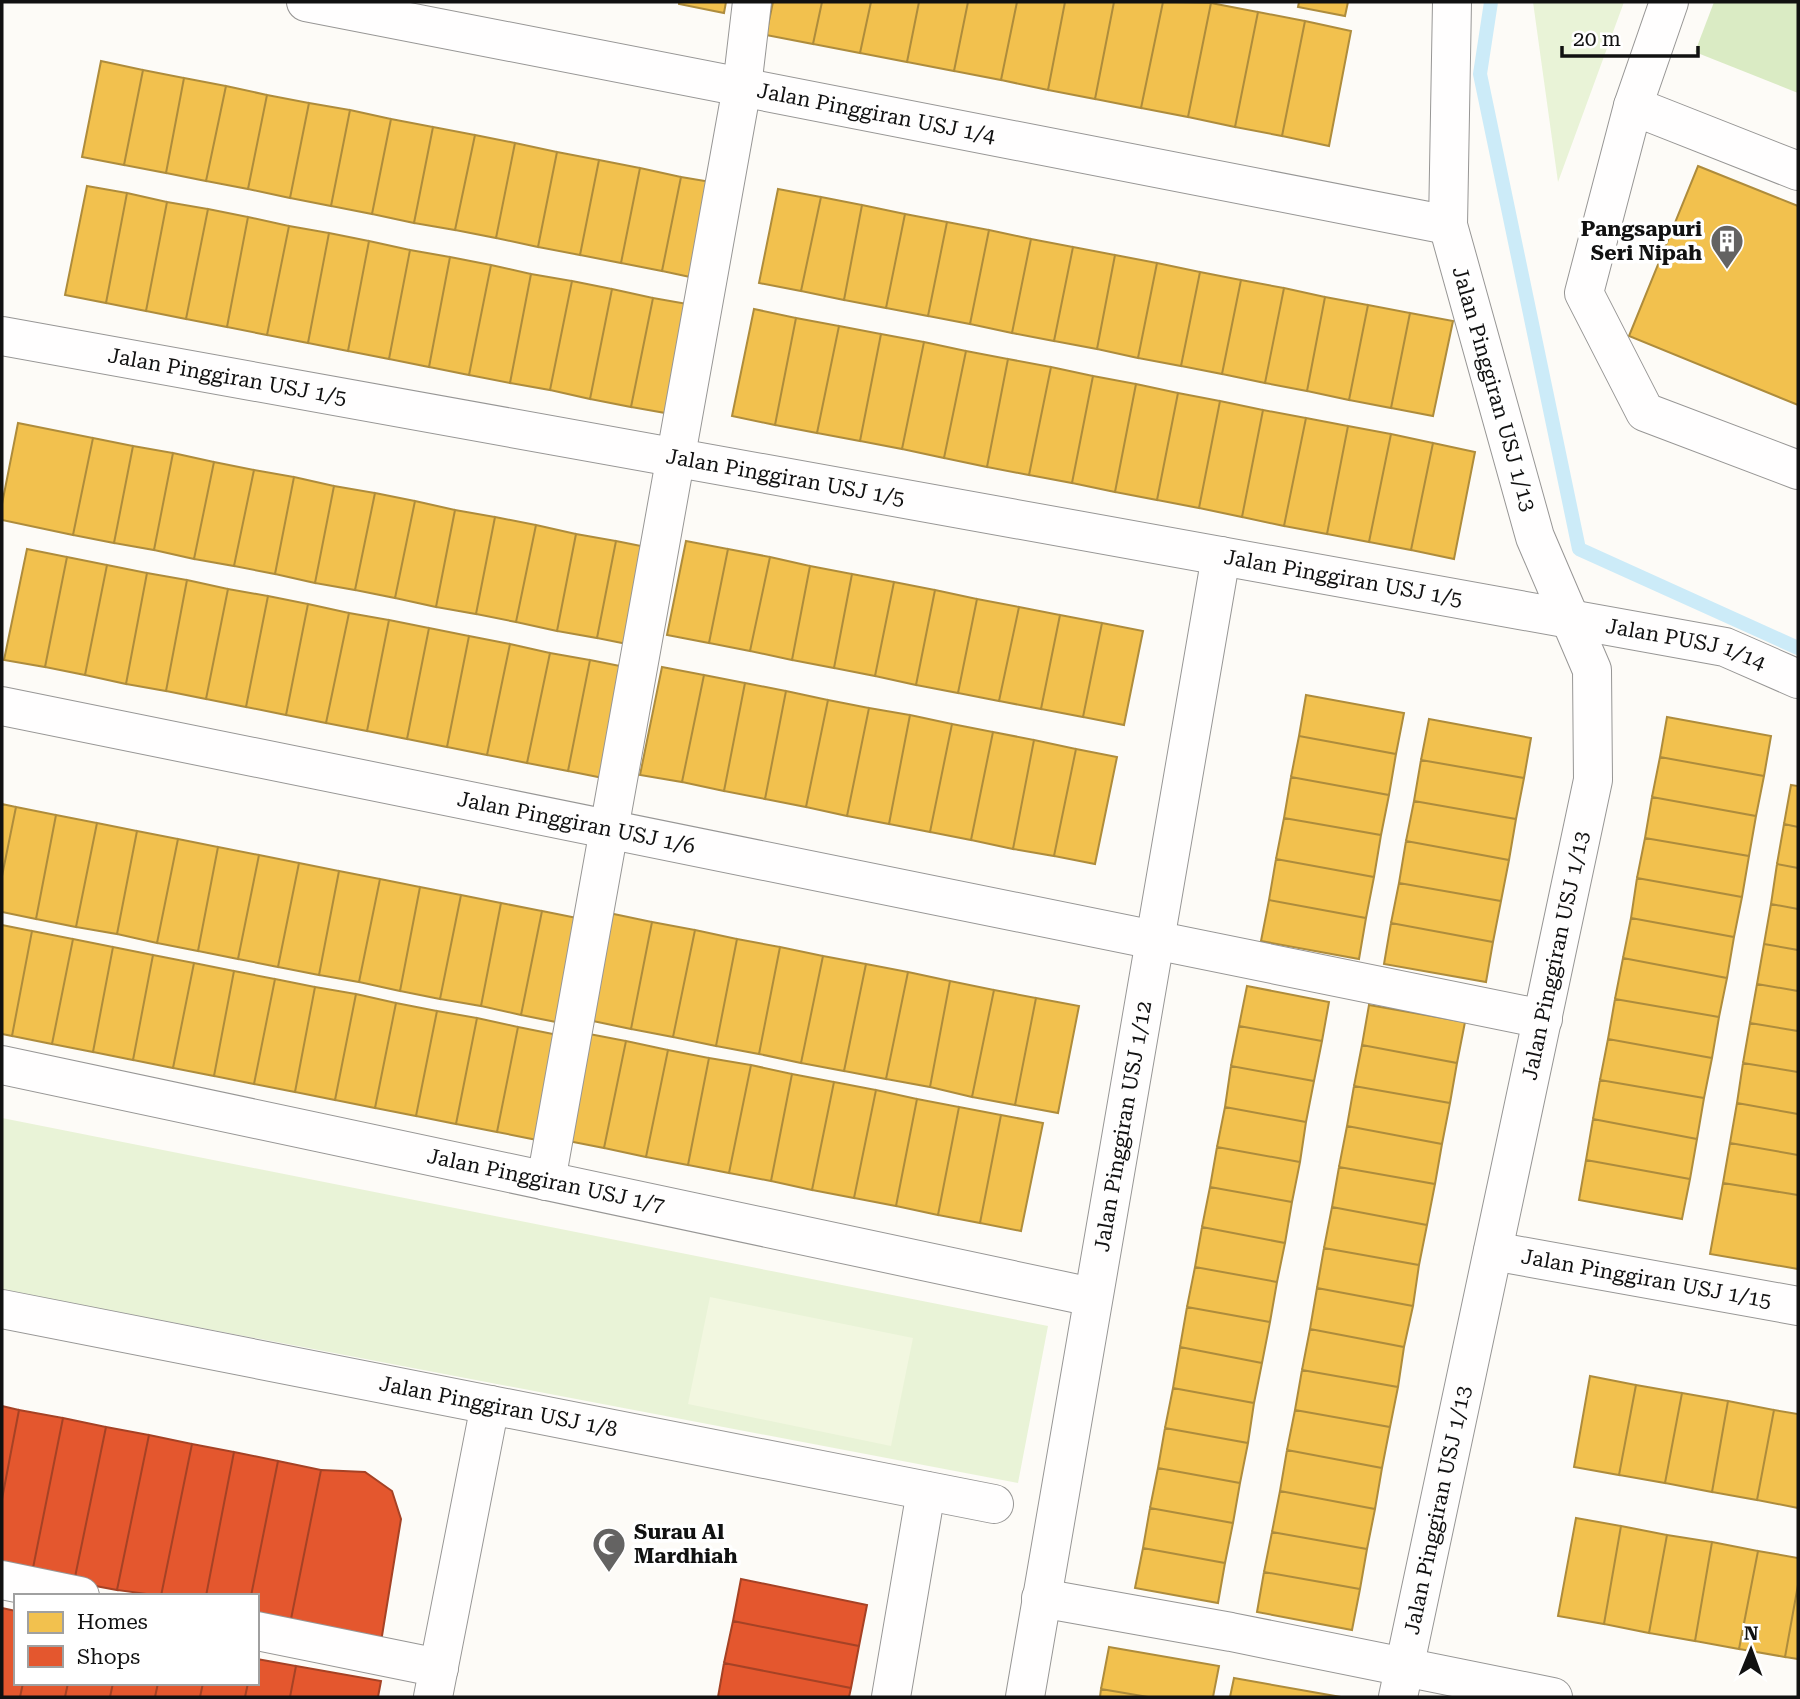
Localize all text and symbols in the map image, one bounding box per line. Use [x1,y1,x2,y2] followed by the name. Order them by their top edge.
[1562,14,1699,58] scale bar
[1573,27,1621,51] text: 20 m
[755,78,998,148] street label: Jalan Pinggiran USJ 1/4
[1581,217,1702,265] place label: Pangsapuri Seri Nipah
[1708,222,1746,271] building icon: Pangsapuri Seri Nipah
[1448,264,1540,514] street label: Jalan Pinggiran USJ 1/13
[106,343,349,410] street label: Jalan Pinggiran USJ 1/5
[664,444,907,511] street label: Jalan Pinggiran USJ 1/5
[1222,545,1465,611] street label: Jalan Pinggiran USJ 1/5
[1604,614,1770,675] street label: Jalan PUSJ 1/14
[455,787,697,858] street label: Jalan Pinggiran USJ 1/6
[1518,829,1594,1082] street label: Jalan Pinggiran USJ 1/13
[1090,999,1156,1253] street label: Jalan Pinggiran USJ 1/12
[425,1144,667,1218] street label: Jalan Pinggiran USJ 1/7
[1519,1244,1774,1313] street label: Jalan Pinggiran USJ 1/15
[377,1371,620,1442] street label: Jalan Pinggiran USJ 1/8
[1400,1384,1476,1637] street label: Jalan Pinggiran USJ 1/13
[634,1520,737,1568] place label: Surau Al Mardhiah
[590,1525,628,1574] mosque icon: Surau Al Mardhiah
[14,1594,259,1685] legend
[77,1610,148,1634] text: Homes
[1716,1615,1786,1685] north arrow
[1744,1622,1759,1645] text: N
[77,1645,140,1669] text: Shops

